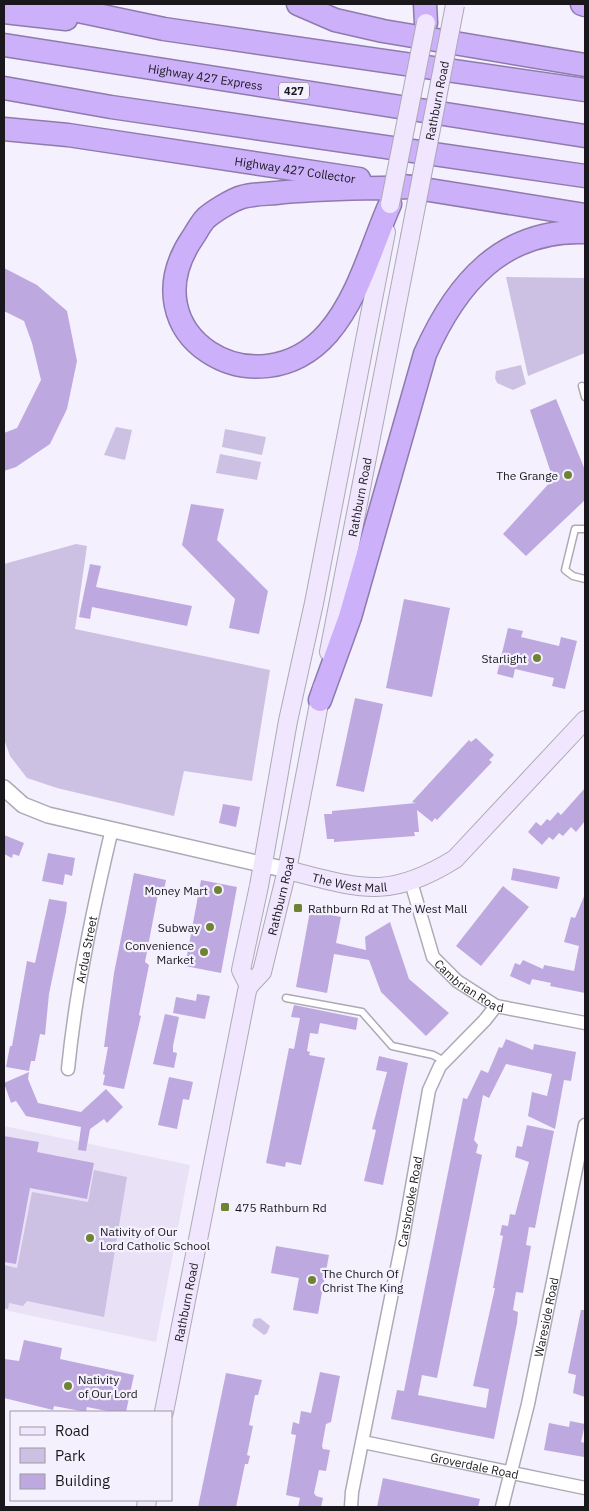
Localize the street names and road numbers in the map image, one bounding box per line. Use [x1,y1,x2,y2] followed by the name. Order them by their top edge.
[147,60,264,93] street label: Highway 427 Express
[421,60,451,142] street label: Rathburn Road
[279,82,309,100] road number: 427
[234,153,357,186] street label: Highway 427 Collector
[344,456,374,538] street label: Rathburn Road
[264,855,297,937] street label: Rathburn Road
[311,869,388,895] street label: The West Mall
[72,914,100,984] street label: Ardua Street
[432,956,505,1015] street label: Cambrian Road
[394,1155,425,1248] street label: Carsbrooke Road
[171,1261,201,1343] street label: Rathburn Road
[530,1276,561,1358] street label: Wareside Road
[429,1449,520,1482] street label: Groverdale Road

